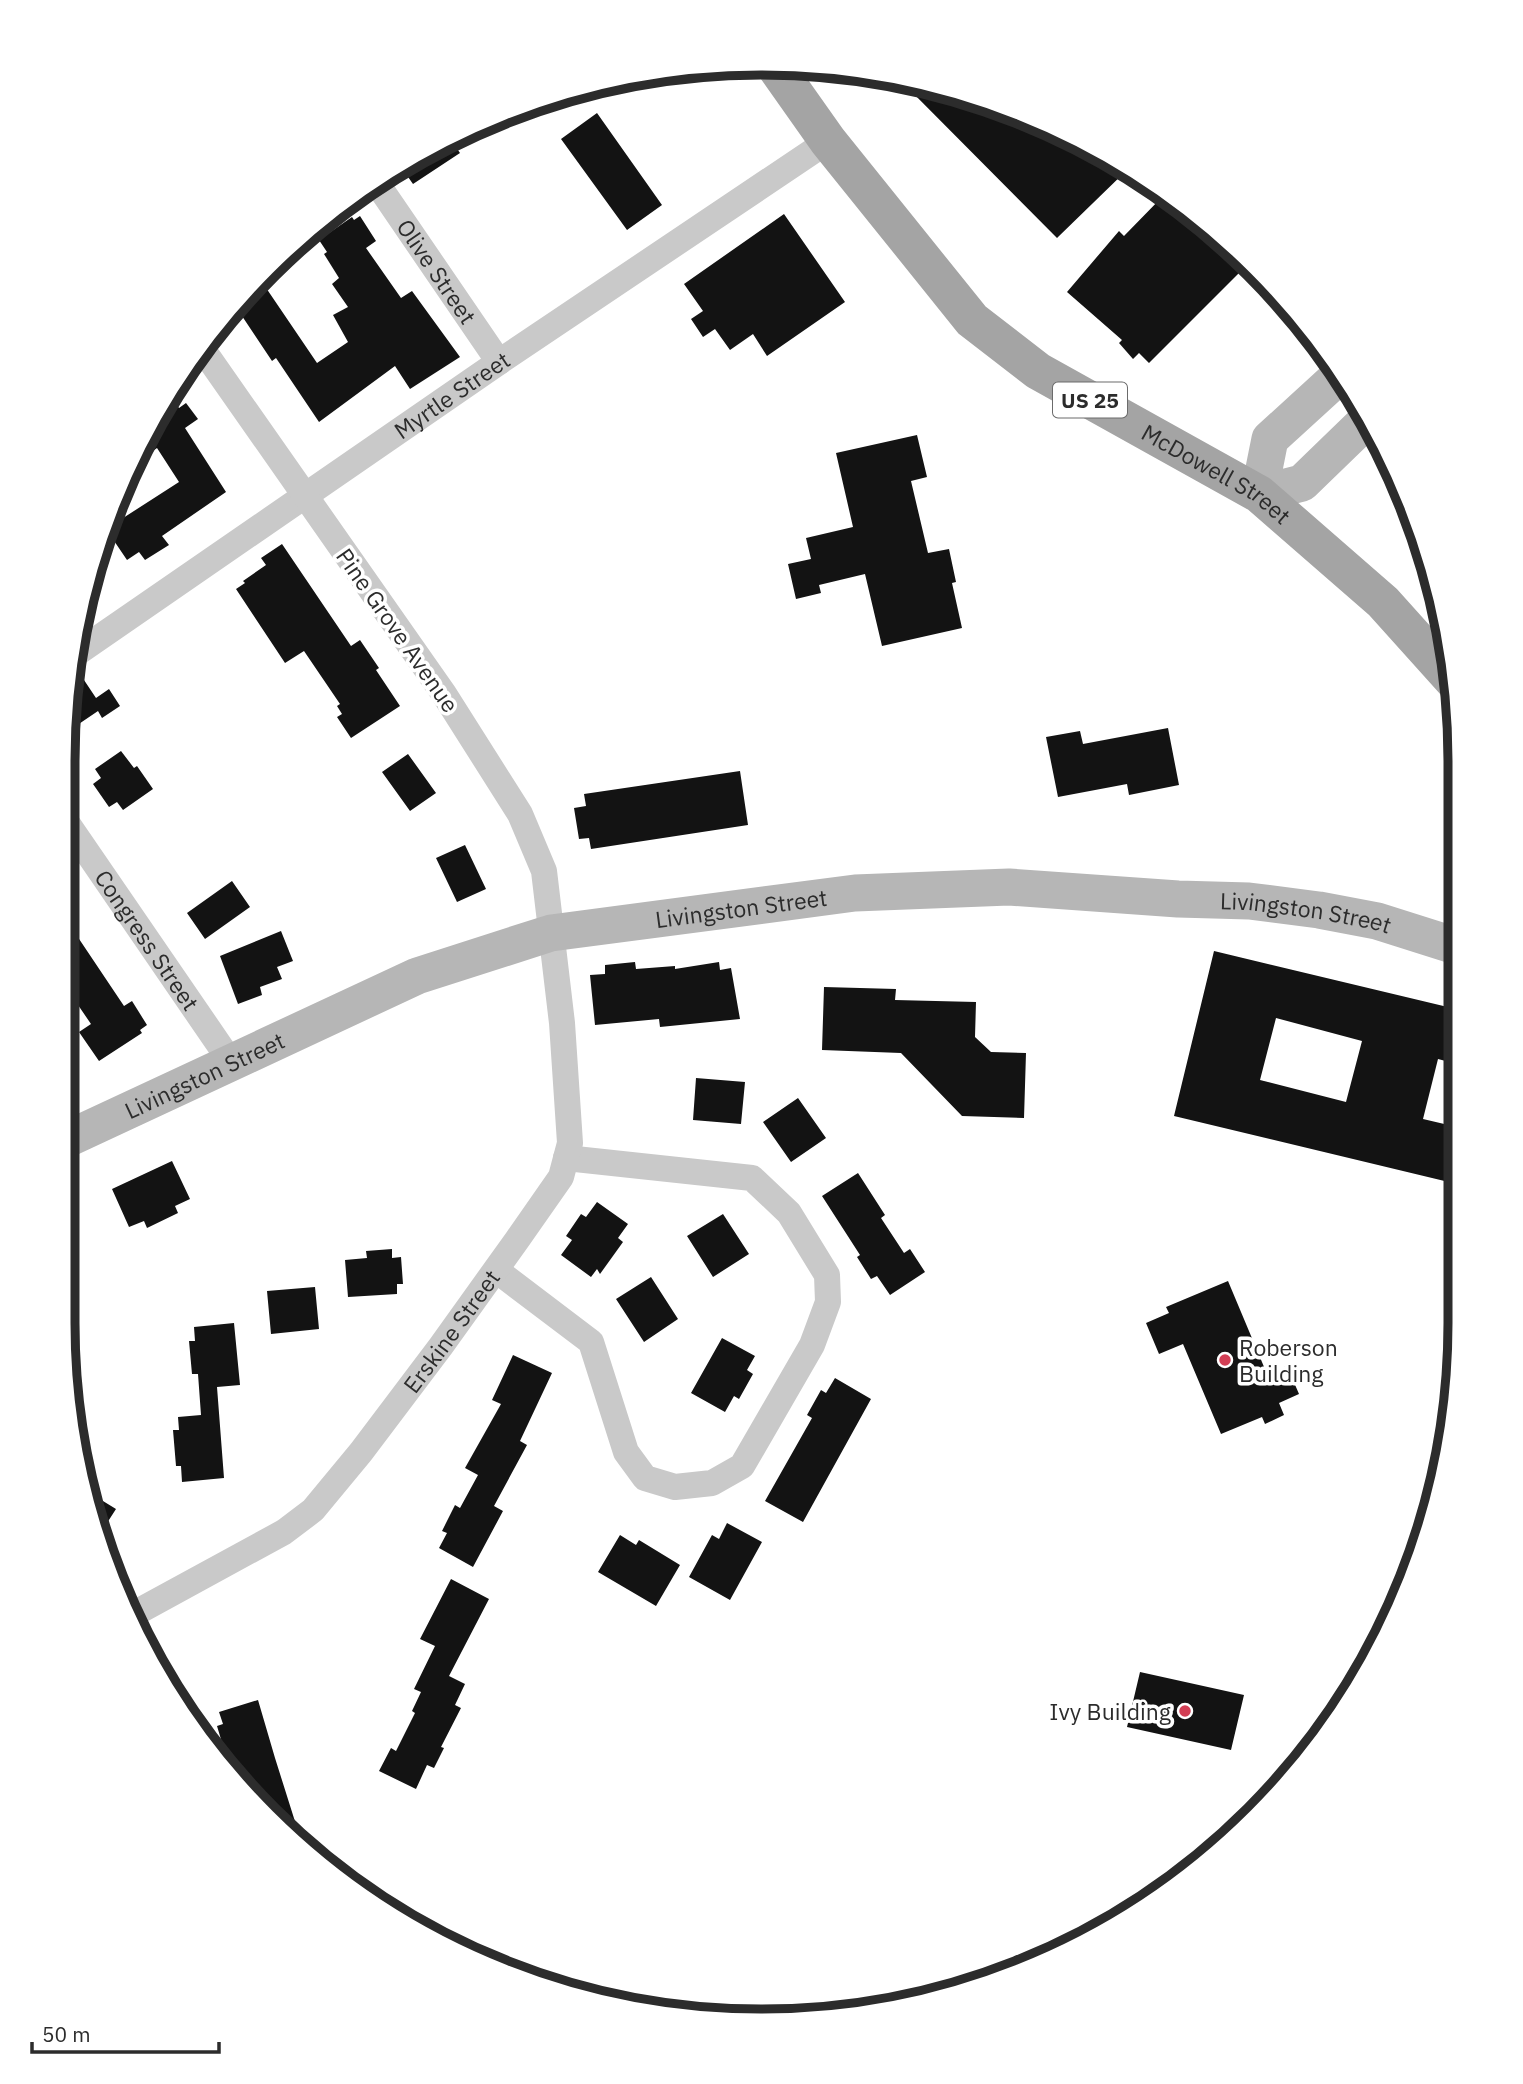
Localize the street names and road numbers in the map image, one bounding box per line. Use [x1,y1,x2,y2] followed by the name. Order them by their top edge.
[391,213,483,329] street label: Olive Street
[388,344,515,445] street label: Myrtle Street
[1053,382,1127,418] road number: US 25
[1137,417,1297,530] street label: McDowell Street
[330,542,466,718] street label: Pine Grove Avenue
[88,864,206,1016] street label: Congress Street
[653,882,829,934] street label: Livingston Street
[1220,885,1395,940] street label: Livingston Street
[120,1025,289,1125] street label: Livingston Street
[396,1264,506,1399] street label: Erskine Street

